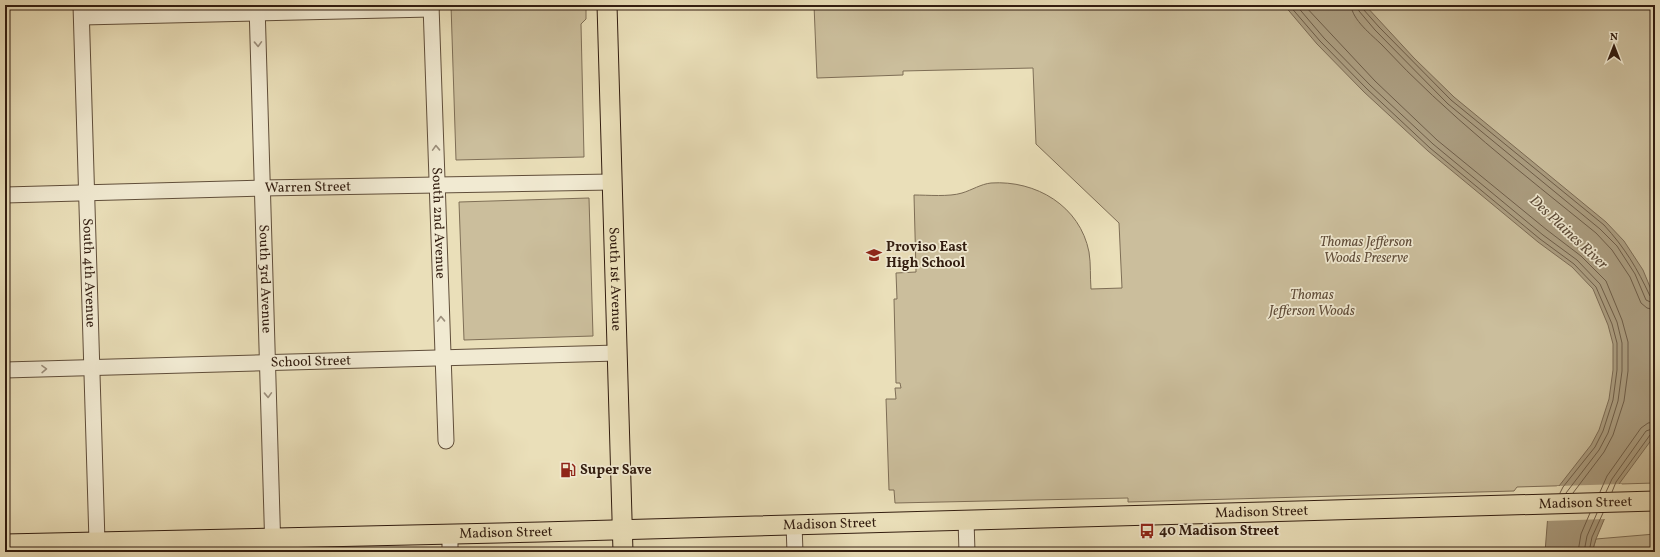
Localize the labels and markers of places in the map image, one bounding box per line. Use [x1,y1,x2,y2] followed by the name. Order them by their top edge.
[886,238,967,273] place label: Proviso East High School
[865,246,883,264] school or university icon: Proviso East High School
[559,461,577,479] fuel station icon: Super Save
[580,461,652,480] place label: Super Save
[1138,522,1156,540] bus stop icon: 40 Madison Street
[1159,522,1279,541] place label: 40 Madison Street

